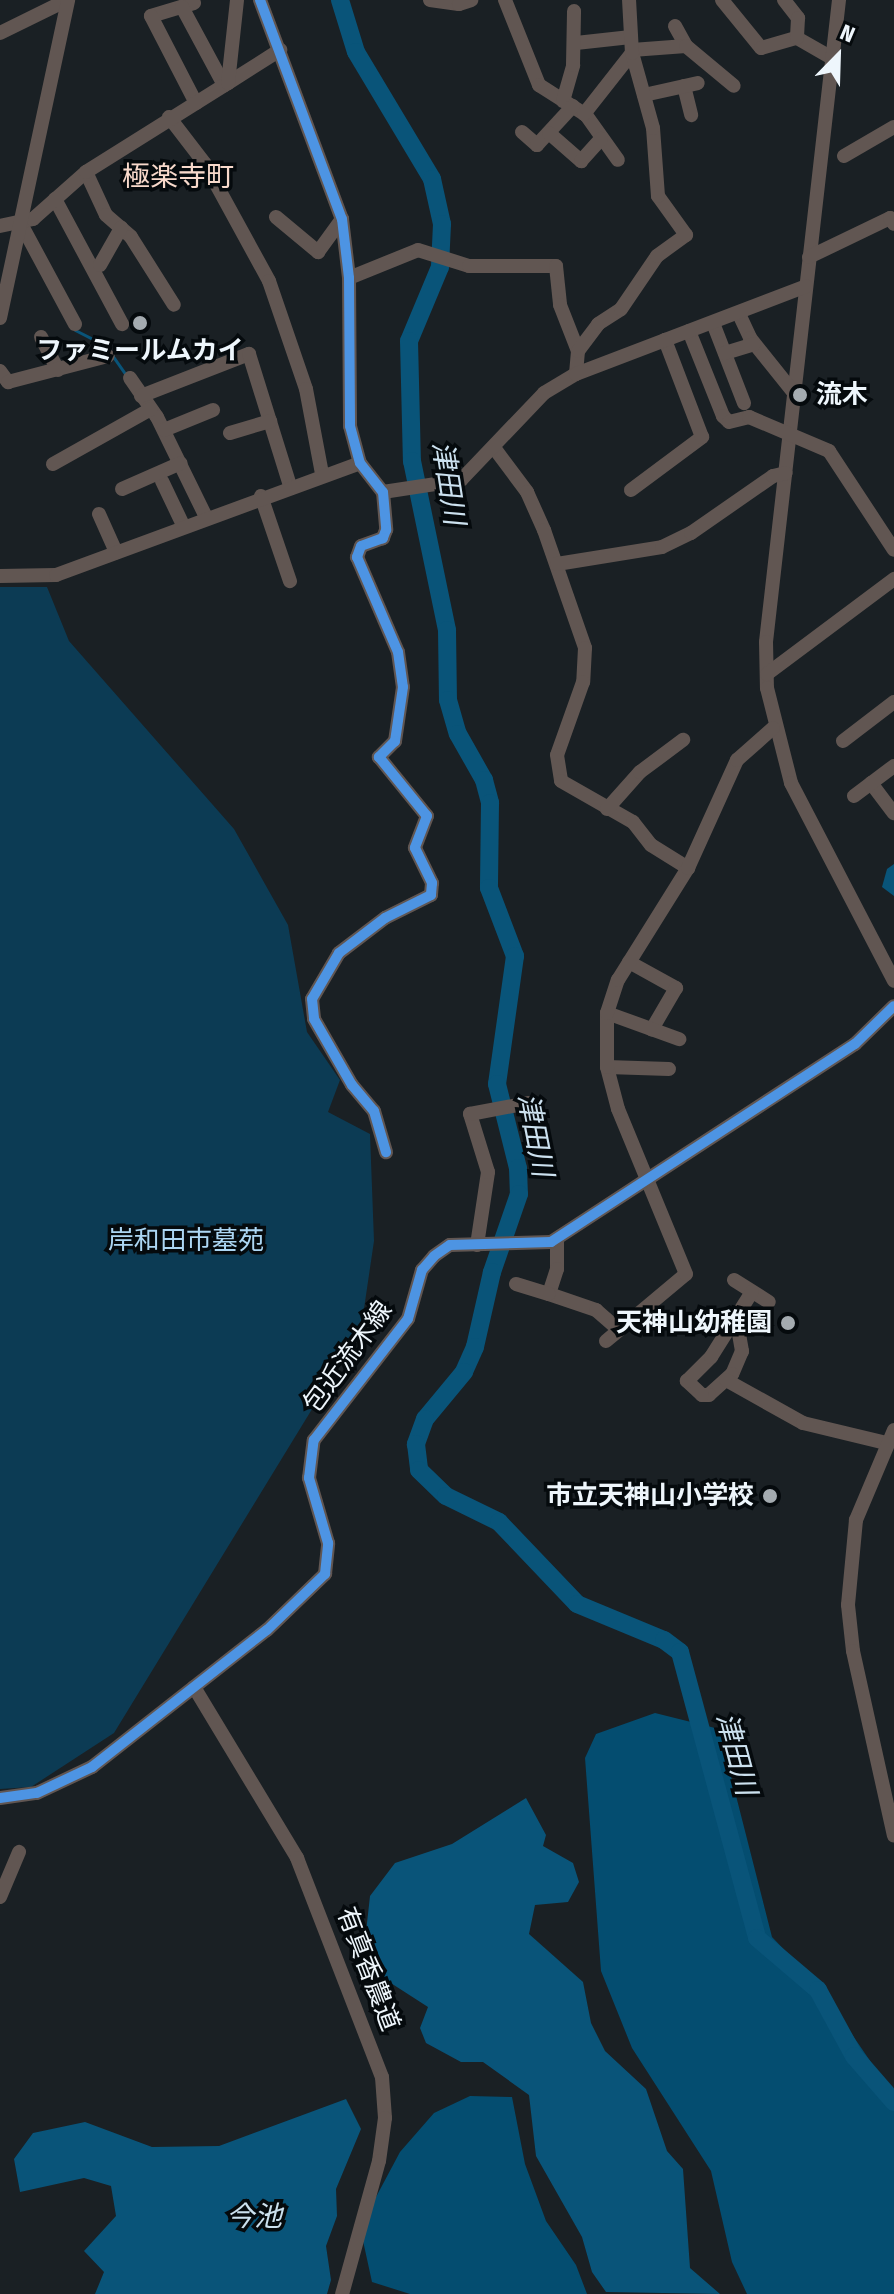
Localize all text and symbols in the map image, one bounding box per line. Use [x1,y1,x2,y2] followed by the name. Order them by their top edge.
[798,16,878,96] north arrow
[836,18,859,48] text: N
[122,160,234,194] district label: 極楽寺町
[131,314,149,332] marker: ファミールムカイ
[36,335,244,367] place label: ファミールムカイ
[816,379,868,411] place label: 流木
[791,386,809,404] marker: 流木
[425,439,471,527] water label: 津田川
[510,1091,560,1179] water label: 津田川
[108,1225,264,1257] park label: 岸和田市墓苑
[297,1295,399,1419] street label: 包近流木線
[616,1307,772,1339] place label: 天神山幼稚園
[779,1314,797,1332] marker: 天神山幼稚園
[546,1480,754,1512] place label: 市立天神山小学校
[761,1487,779,1505] marker: 市立天神山小学校
[709,1709,763,1799] water label: 津田川
[330,1903,406,2035] street label: 有真香農道
[226,2200,282,2234] water label: 今池

